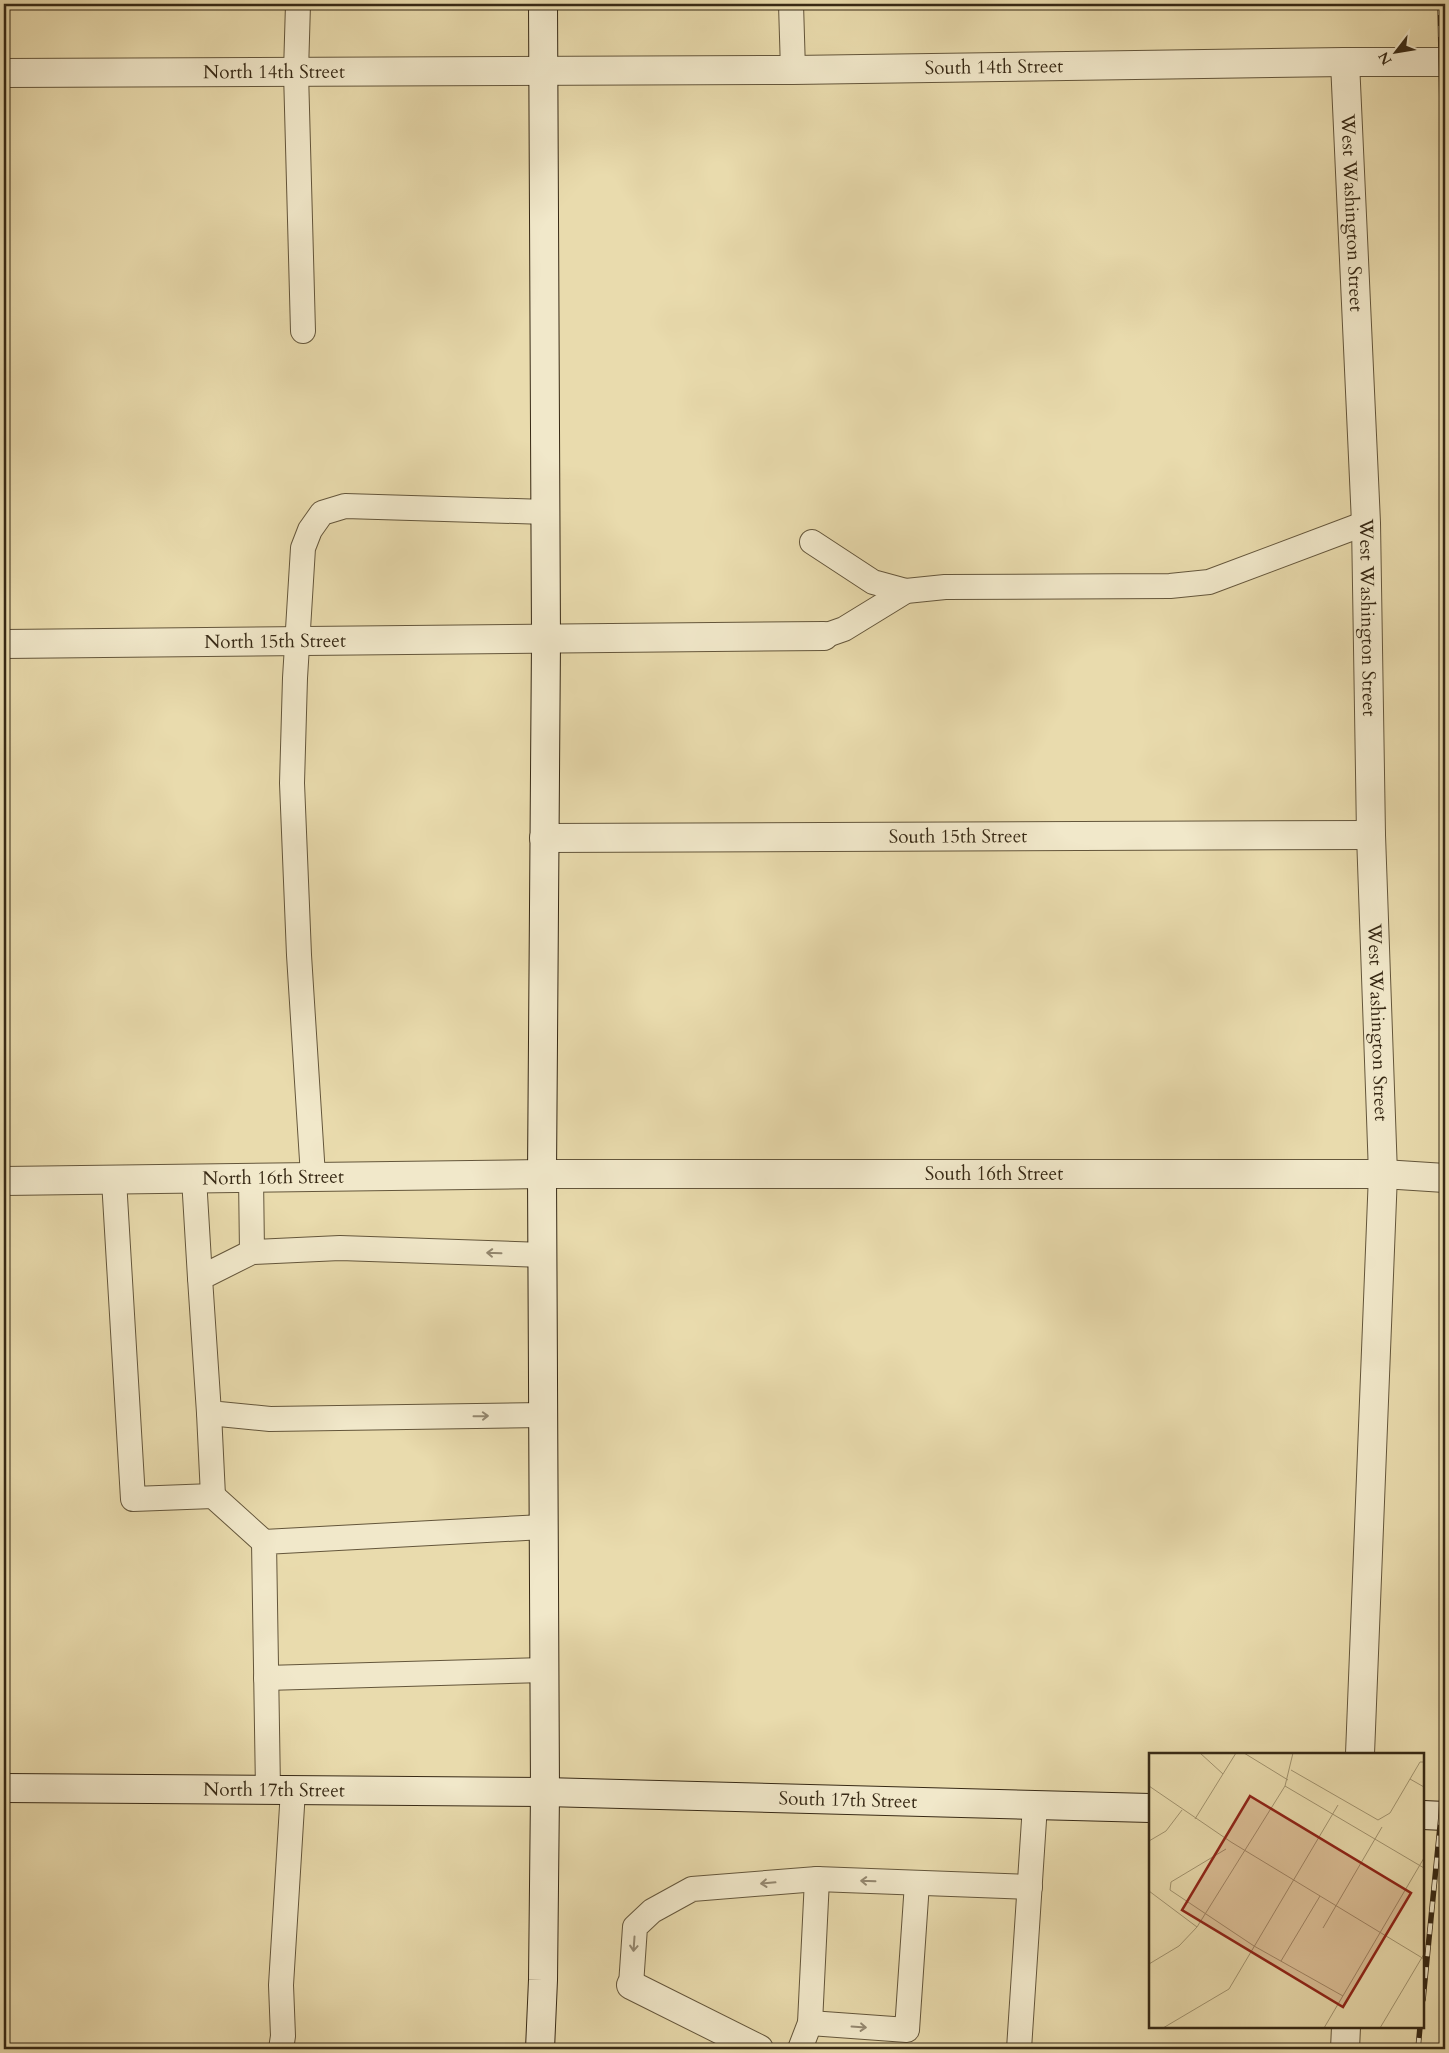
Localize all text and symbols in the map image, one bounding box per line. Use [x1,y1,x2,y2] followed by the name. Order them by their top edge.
[1372,28,1422,78] north arrow
[1374,48,1397,69] text: N
[924,53,1063,81] street label: South 14th Street
[203,59,345,85] street label: North 14th Street
[1334,112,1369,312] street label: West Washington Street
[1353,517,1382,717] street label: West Washington Street
[204,628,346,655] street label: North 15th Street
[889,823,1027,850] street label: South 15th Street
[1361,922,1394,1122] street label: West Washington Street
[925,1161,1063,1187] street label: South 16th Street
[202,1164,344,1191] street label: North 16th Street
[486,1249,502,1258] one-way arrow
[473,1411,489,1421] one-way arrow
[1149,1753,1424,2028] inset map
[203,1776,345,1804] street label: North 17th Street
[778,1785,918,1815] street label: South 17th Street
[860,1876,876,1886] one-way arrow
[761,1878,777,1888] one-way arrow
[629,1935,638,1951] one-way arrow
[850,2022,866,2031] one-way arrow

